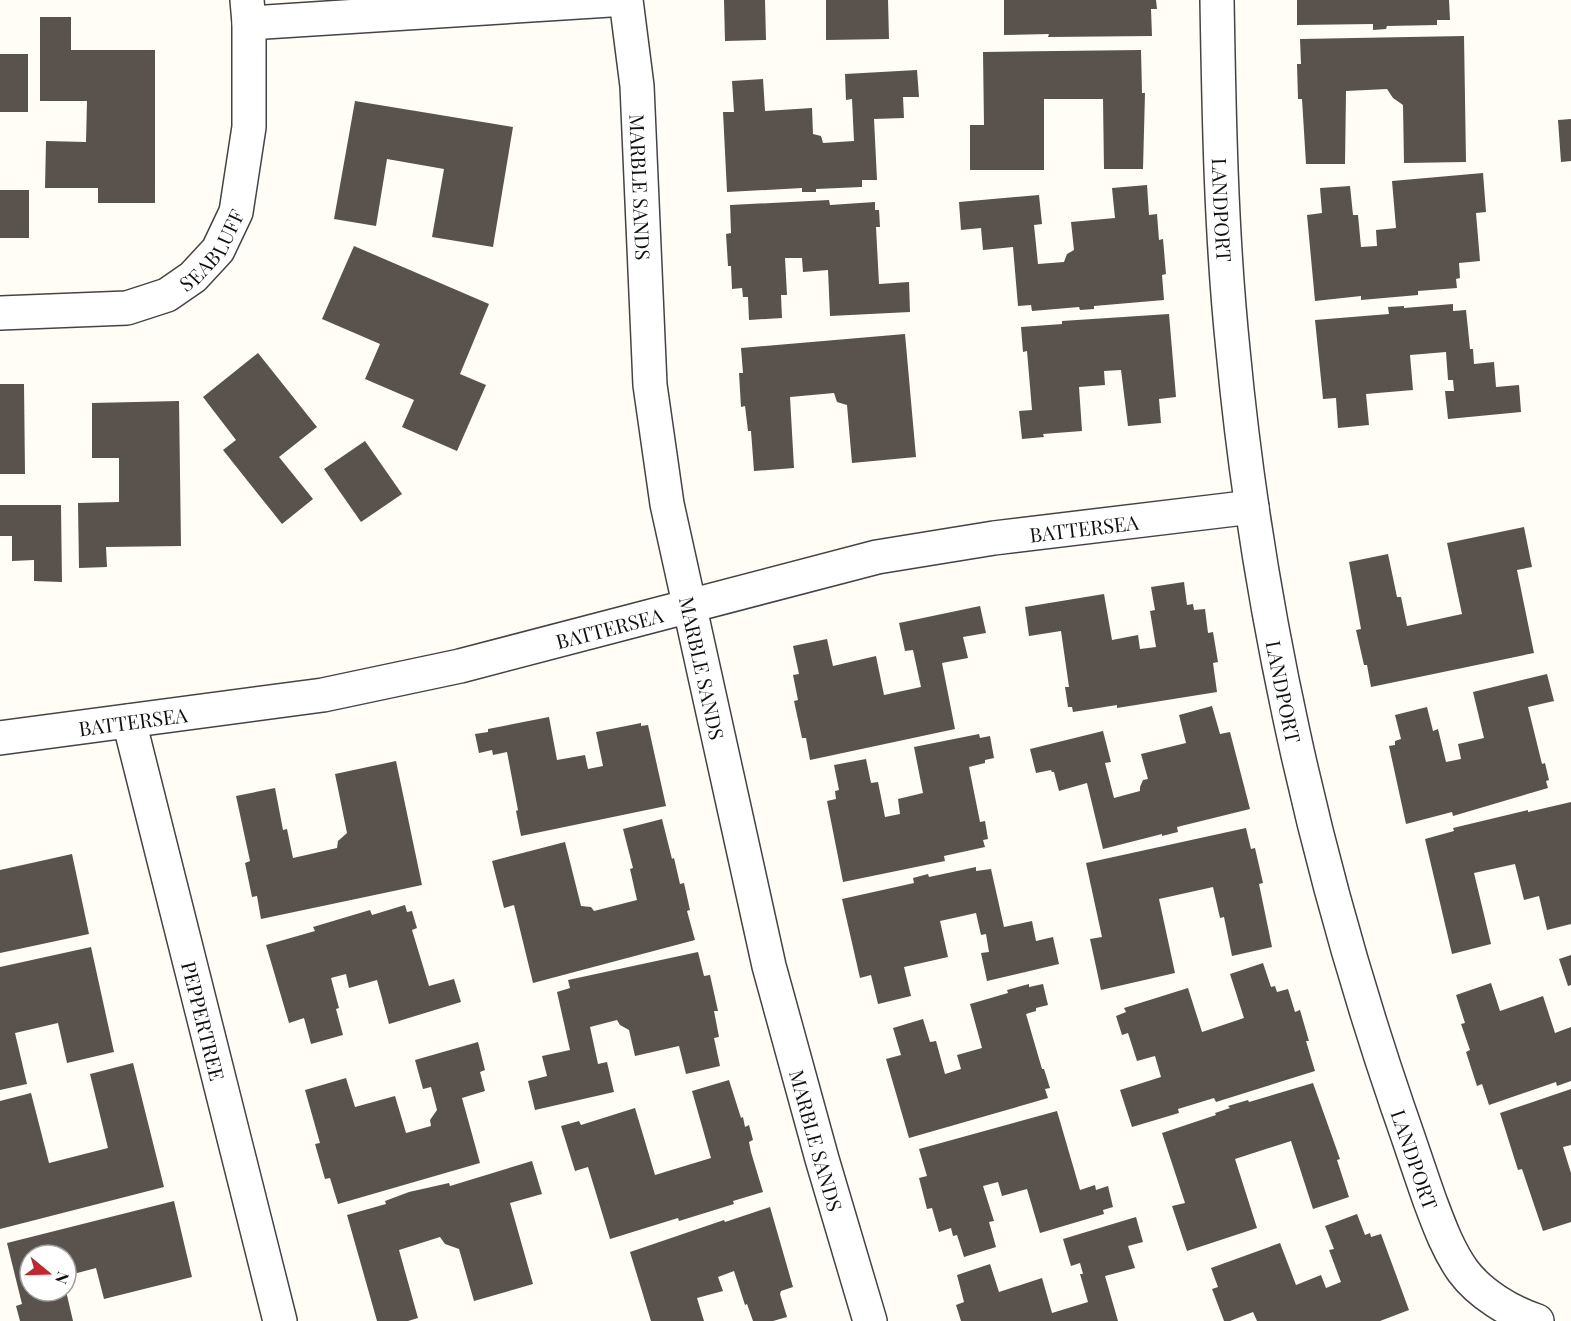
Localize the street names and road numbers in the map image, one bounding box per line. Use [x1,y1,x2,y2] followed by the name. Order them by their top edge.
[625,114,658,261] street label: MARBLE SANDS
[1207,157,1239,263] street label: LANDPORT
[173,204,249,296] street label: SEABLUFF
[1028,507,1140,547] street label: BATTERSEA
[674,594,732,742] street label: MARBLE SANDS
[553,600,666,654] street label: BATTERSEA
[1261,638,1308,745] street label: LANDPORT
[77,700,189,741] street label: BATTERSEA
[176,958,232,1083] street label: PEPPERTREE
[784,1066,850,1214] street label: MARBLE SANDS
[1386,1105,1445,1213] street label: LANDPORT

